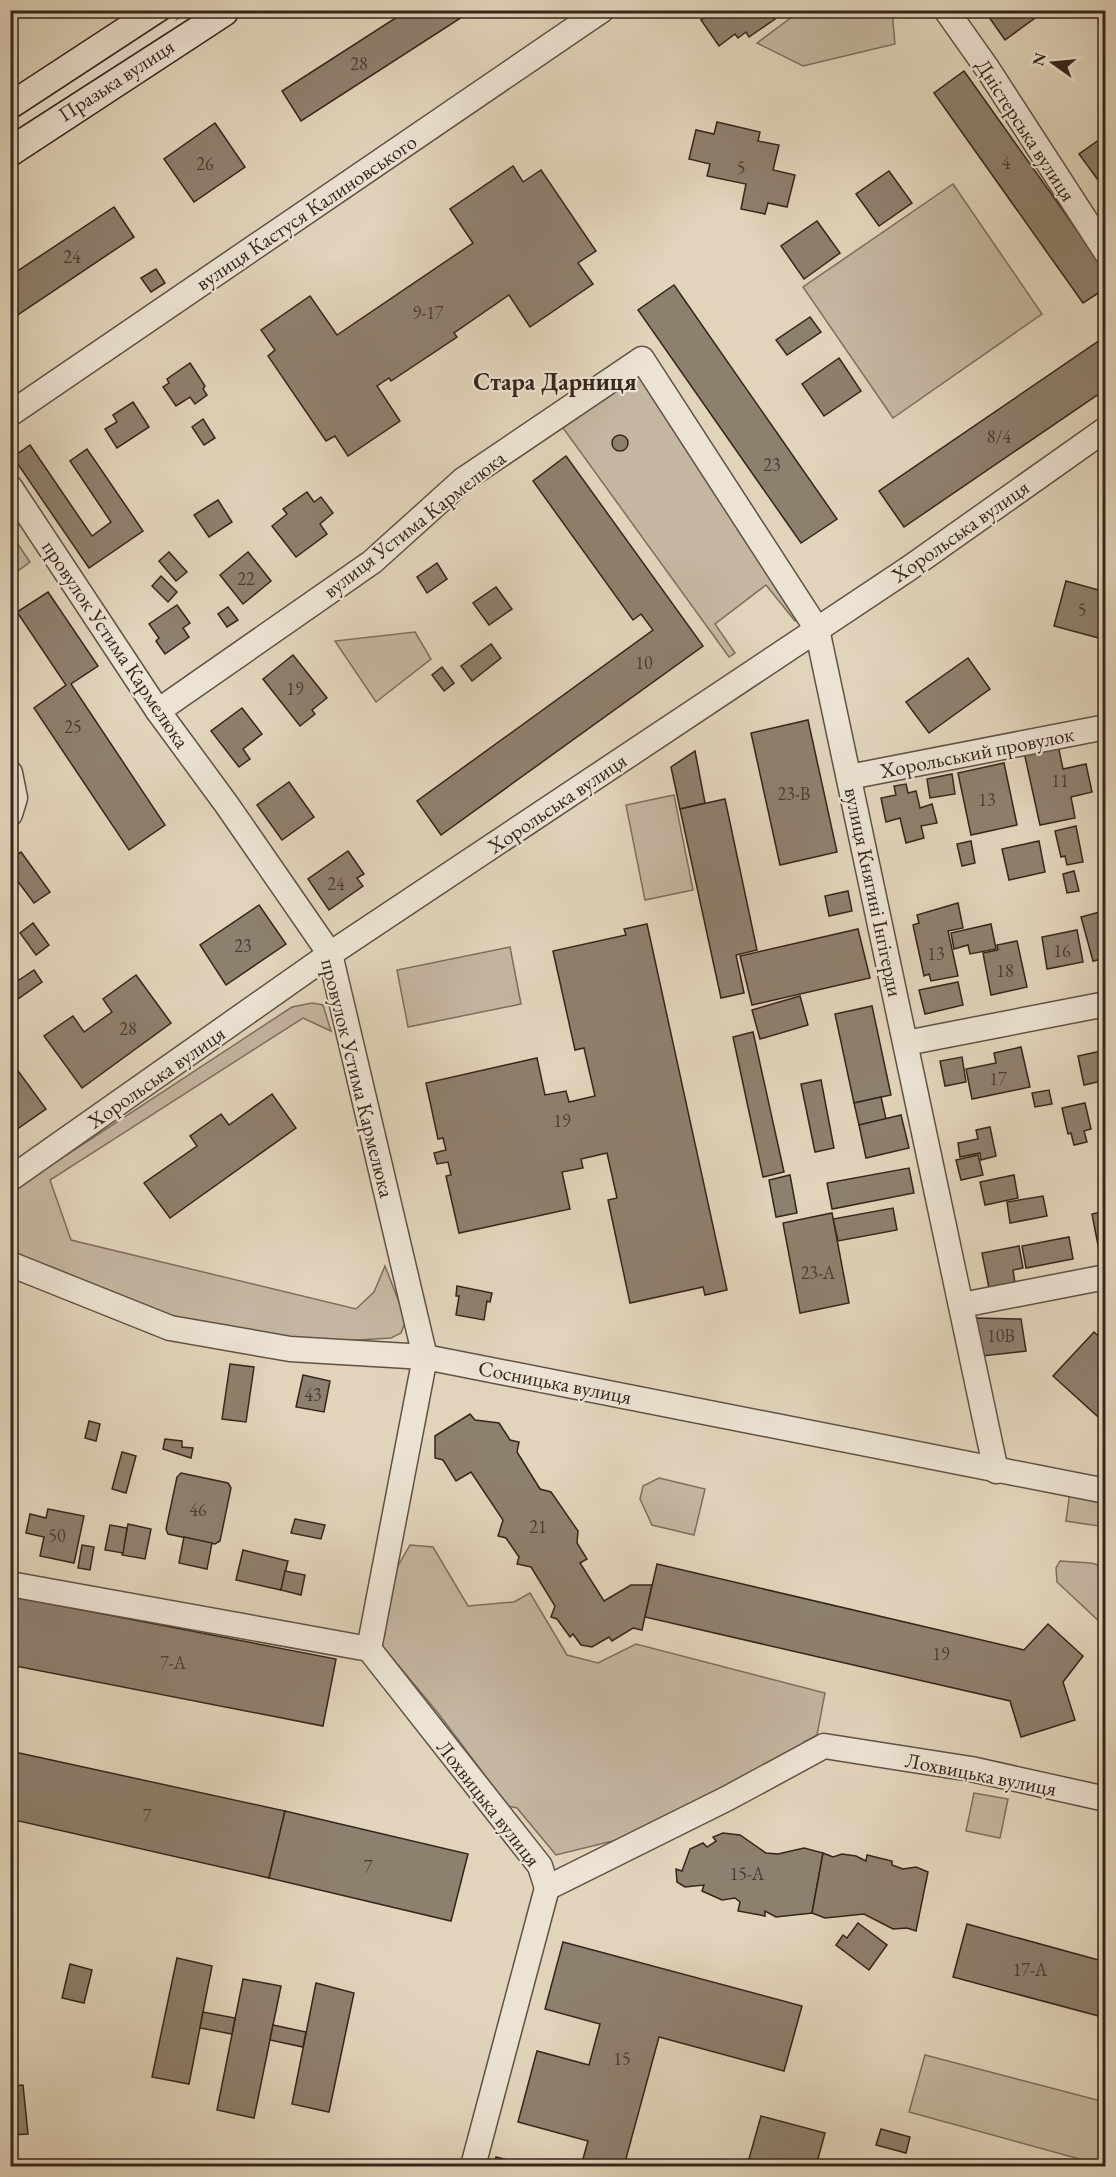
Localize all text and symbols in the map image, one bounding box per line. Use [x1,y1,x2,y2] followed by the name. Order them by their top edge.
[53,32,179,128] street label: Празька вулиця
[1023,33,1083,93] north arrow
[1027,50,1051,68] text: N
[350,52,368,75] house number: 28
[970,54,1082,206] street label: Дністерська вулиця
[190,128,422,296] street label: вулиця Кастуся Калиновського
[1002,151,1011,174] house number: 4
[196,152,214,175] house number: 26
[737,156,745,179] house number: 5
[63,245,81,268] house number: 24
[413,301,444,324] house number: 9-17
[473,366,637,397] district label: Стара Дарниця
[987,425,1012,448] house number: 8/4
[317,444,511,604] street label: вулиця Устима Кармелюка
[763,453,781,476] house number: 23
[885,473,1034,589] street label: Хорольська вулиця
[36,535,196,754] street label: провулок Устима Кармелюка
[237,567,255,590] house number: 22
[1078,598,1086,621] house number: 5
[635,651,653,674] house number: 10
[286,677,304,700] house number: 19
[64,715,82,738] house number: 25
[877,720,1076,784] street label: Хорольський провулок
[481,747,632,860] street label: Хорольська вулиця
[1051,769,1069,792] house number: 11
[778,782,810,805] house number: 23-В
[839,785,909,999] street label: вулиця Княгині Інгігерди
[978,788,996,811] house number: 13
[327,872,345,895] house number: 24
[234,934,252,957] house number: 23
[1053,939,1071,962] house number: 16
[927,942,945,965] house number: 13
[315,956,401,1201] street label: провулок Устима Кармелюка
[996,959,1014,982] house number: 18
[119,1017,137,1040] house number: 28
[81,1019,230,1135] street label: Хорольська вулиця
[989,1067,1007,1090] house number: 17
[553,1109,571,1132] house number: 19
[801,1261,836,1284] house number: 23-А
[987,1324,1015,1347] house number: 10В
[476,1354,634,1410] street label: Сосницька вулиця
[304,1383,322,1406] house number: 43
[189,1498,207,1521] house number: 46
[529,1515,547,1538] house number: 21
[48,1524,66,1547] house number: 50
[932,1642,950,1665] house number: 19
[160,1651,187,1674] house number: 7-А
[431,1734,547,1872] street label: Лохвицька вулиця
[903,1746,1059,1802] street label: Лохвицька вулиця
[143,1804,152,1827] house number: 7
[364,1855,373,1878] house number: 7
[730,1862,765,1885] house number: 15-А
[1013,1958,1048,1981] house number: 17-А
[613,2047,631,2070] house number: 15

